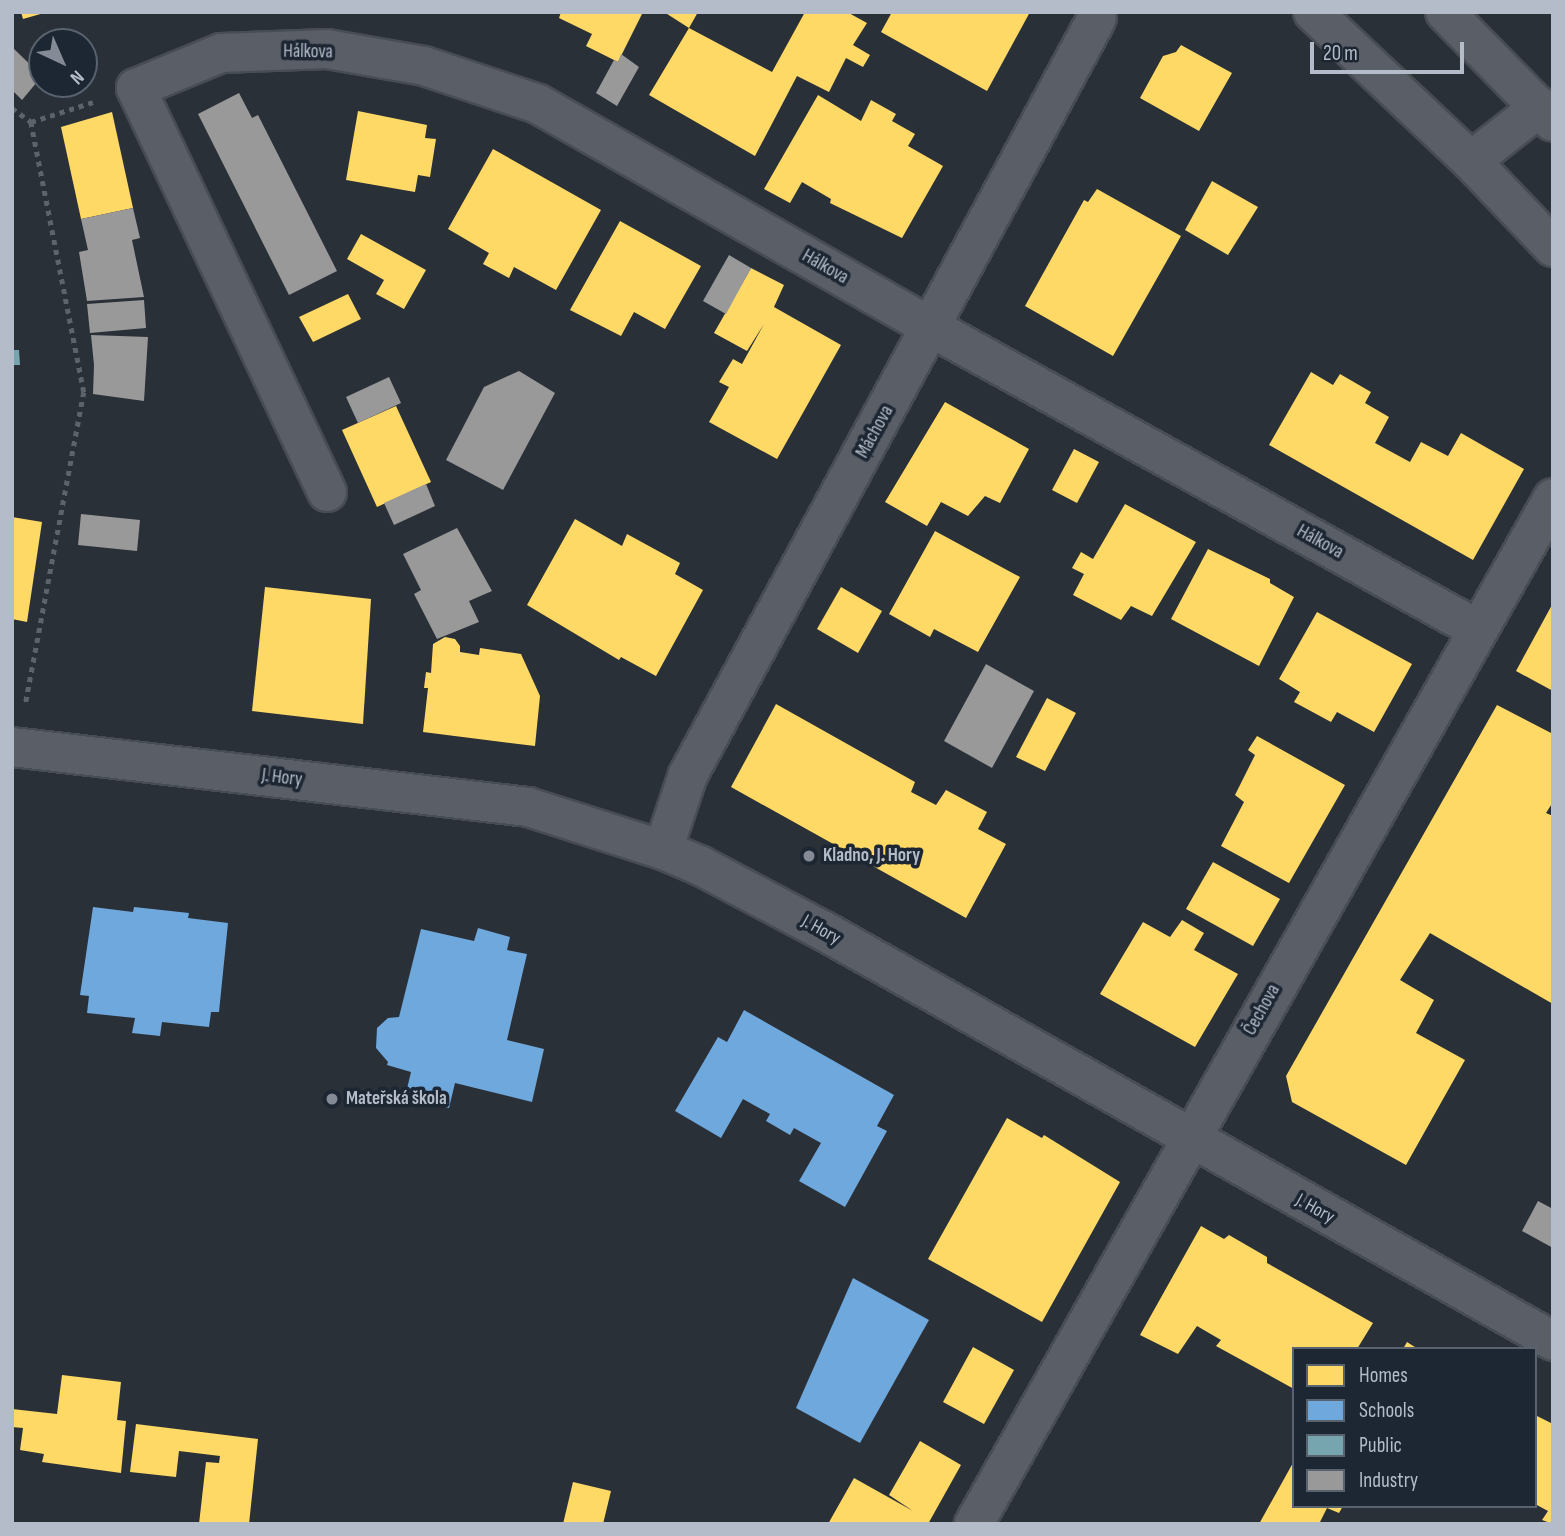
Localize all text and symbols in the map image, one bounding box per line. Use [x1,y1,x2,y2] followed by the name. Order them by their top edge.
[28,28,98,98] north arrow
[1313,28,1467,72] scale bar
[283,40,333,64] street label: Hálkova
[1323,41,1358,66] text: 20 m
[65,65,88,89] text: N
[798,245,852,289] street label: Hálkova
[851,402,899,462] street label: Máchova
[1293,520,1347,564] street label: Hálkova
[260,764,304,792] street label: J. Hory
[823,845,920,867] place label: Kladno, J. Hory
[801,848,817,864] marker: Kladno, J. Hory
[798,910,844,950] street label: J. Hory
[1239,981,1285,1039] street label: Čechova
[346,1088,447,1110] place label: Mateřská škola
[324,1091,340,1107] marker: Mateřská škola
[1292,1189,1338,1229] street label: J. Hory
[1292,1347,1537,1508] legend
[1359,1363,1408,1388] text: Homes
[1359,1398,1414,1423] text: Schools
[1359,1433,1402,1458] text: Public
[1359,1468,1418,1493] text: Industry

